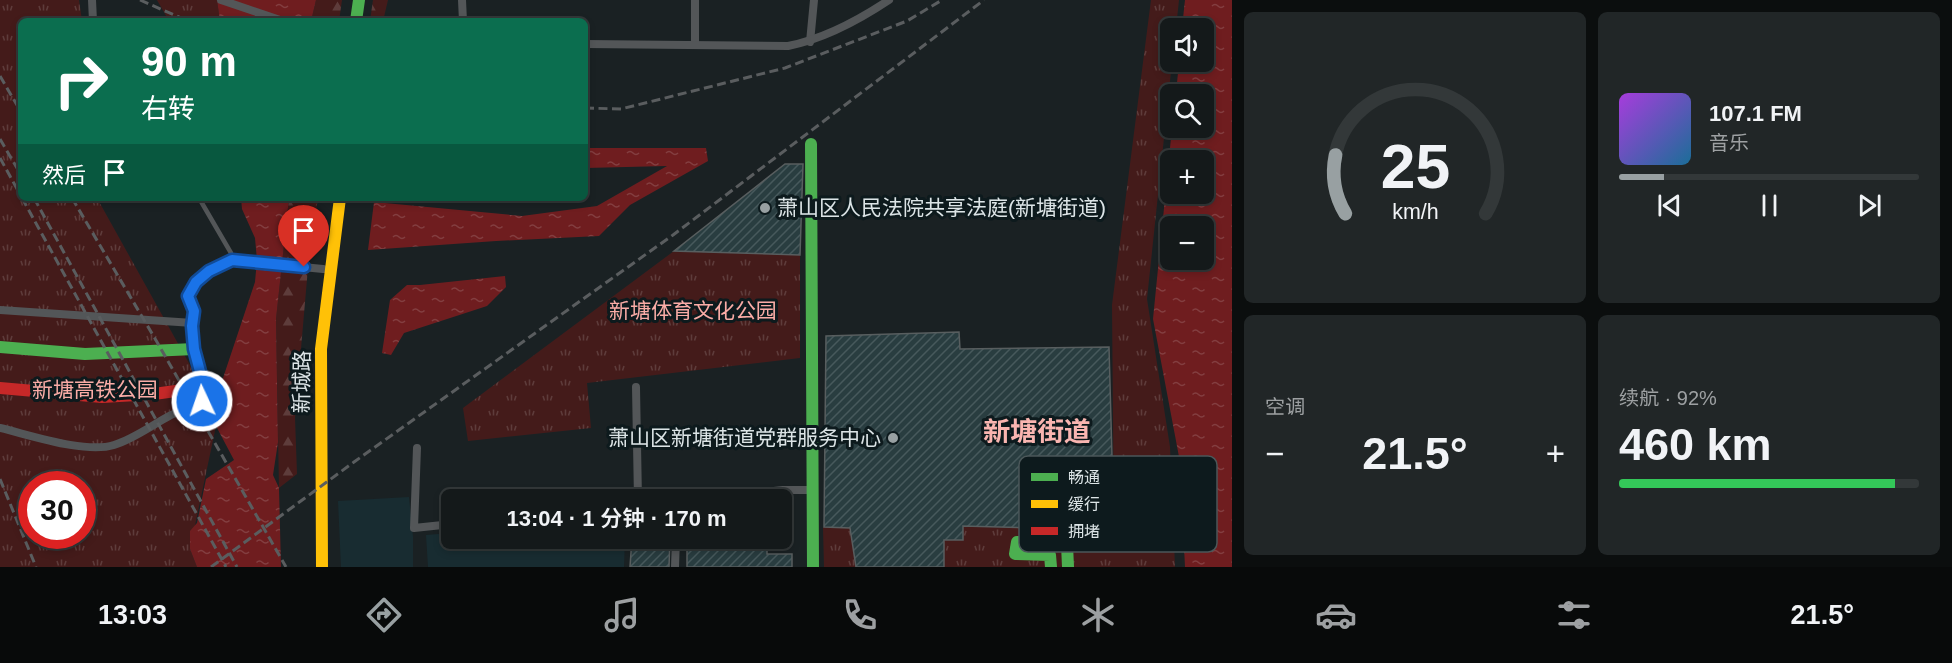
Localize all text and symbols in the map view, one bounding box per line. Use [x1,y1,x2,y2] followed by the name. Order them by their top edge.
[1160,18,1214,270] map controls
[1160,18,1214,72] button: sound
[141,38,237,85] text: 90 m
[42,42,120,120] icon: right
[1160,84,1214,138] button: search
[141,94,195,124] text: 右转
[1709,101,1802,126] text: 107.1 FM
[1709,132,1749,154] text: 音乐
[1380,133,1450,202] text: 25
[1160,150,1214,204] button: +
[98,156,131,189] icon: arrive
[42,163,86,188] text: 然后
[1653,189,1686,222] icon: previous
[1753,189,1786,222] icon: pause
[1853,189,1886,222] icon: next
[777,196,1106,219] place label: 萧山区人民法院共享法庭(新塘街道)
[758,201,772,215] marker: 萧山区人民法院共享法庭(新塘街道)
[1392,201,1438,225] text: km/h
[278,205,329,267] pin
[287,214,320,247] icon: arrive
[1160,216,1214,270] button: −
[609,299,777,322] park label: 新塘体育文化公园
[289,350,314,414] street label: 新城路
[170,369,234,433] position arrow
[32,378,158,401] park label: 新塘高铁公园
[1619,387,1717,409] text: 续航 · 92%
[1265,396,1305,418] text: 空调
[983,417,1091,447] district label: 新塘街道
[1619,419,1772,470] text: 460 km
[608,426,881,449] place label: 萧山区新塘街道党群服务中心
[1362,428,1468,479] text: 21.5°
[886,431,900,445] marker: 萧山区新塘街道党群服务中心
[1265,435,1284,472] text: −
[1546,435,1565,472] text: +
[1019,456,1217,552] legend
[1068,469,1100,486] text: 畅通
[18,471,96,549] speed limit sign: 30
[1068,496,1100,513] text: 缓行
[506,506,727,531] text: 13:04 · 1 分钟 · 170 m
[1068,523,1100,540] text: 拥堵
[363,594,405,636] icon: directions
[601,594,643,636] icon: music
[839,594,881,636] icon: phone
[1077,594,1119,636] icon: climate
[1315,594,1357,636] icon: car
[1553,594,1595,636] icon: filters
[98,600,167,630] text: 13:03
[1791,600,1854,630] text: 21.5°

